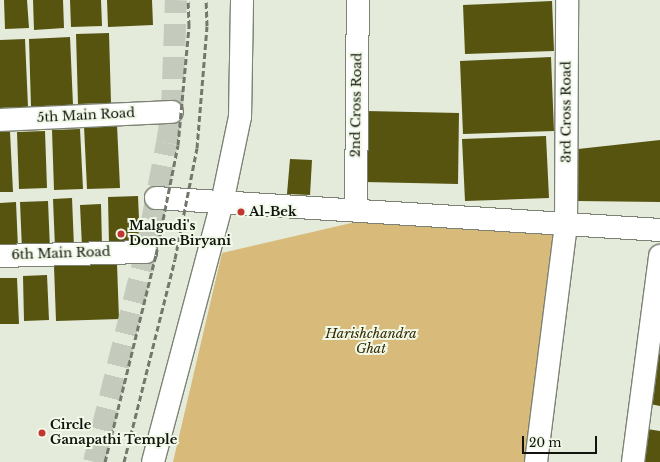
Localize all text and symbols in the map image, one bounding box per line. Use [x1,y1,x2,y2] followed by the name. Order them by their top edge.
[348,53,366,157] street label: 2nd Cross Road
[559,61,575,163] street label: 3rd Cross Road
[37,106,135,126] street label: 5th Main Road
[249,204,297,220] place label: Al-Bek
[236,207,246,217] marker: Al-Bek
[129,219,231,250] place label: Malgudi's Donne Biryani
[116,229,126,239] marker: Malgudi's Donne Biryani
[11,244,111,264] street label: 6th Main Road
[325,327,417,358] park label: Harishchandra Ghat
[50,418,178,449] place label: Circle Ganapathi Temple
[37,428,47,438] marker: Circle Ganapathi Temple
[524,428,599,454] scale bar
[529,435,561,450] text: 20 m

